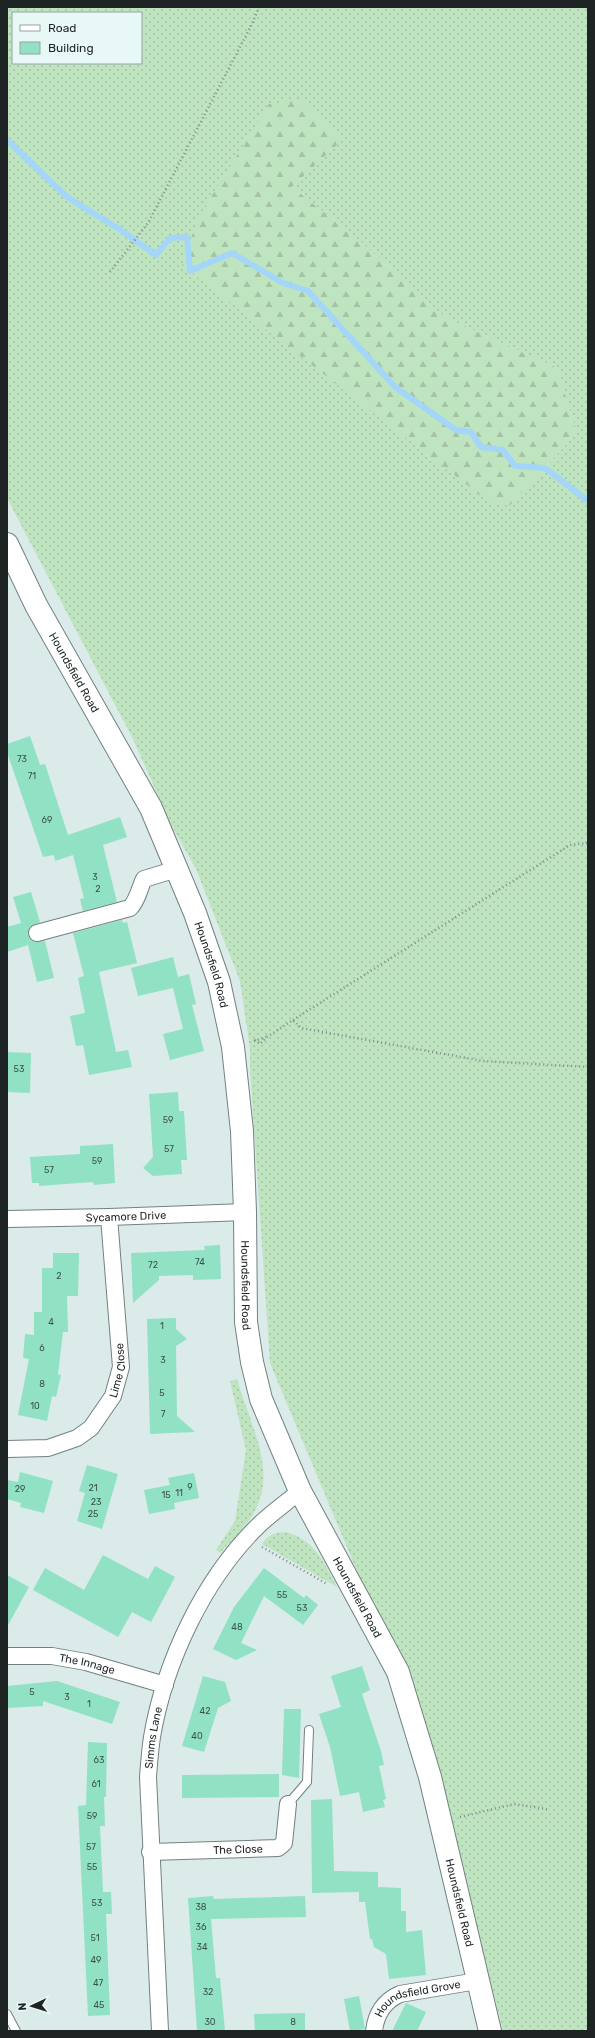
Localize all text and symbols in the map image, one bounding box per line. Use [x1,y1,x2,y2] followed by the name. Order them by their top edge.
[12,12,142,64] legend
[48,21,76,35] text: Road
[48,41,94,55] text: Building
[46,630,102,715] street label: Houndsfield Road
[17,754,27,764] house number: 73
[28,771,36,781] house number: 71
[42,815,52,825] house number: 69
[92,872,98,882] house number: 3
[95,884,101,894] house number: 2
[192,920,231,1009] street label: Houndsfield Road
[14,1064,24,1074] house number: 53
[163,1115,173,1125] house number: 59
[164,1144,174,1154] house number: 57
[92,1156,102,1166] house number: 59
[44,1165,54,1175] house number: 57
[86,1208,166,1224] street label: Sycamore Drive
[239,1240,254,1331] street label: Houndsfield Road
[195,1257,205,1267] house number: 74
[148,1260,158,1270] house number: 72
[56,1271,62,1281] house number: 2
[48,1317,54,1327] house number: 4
[160,1321,164,1331] house number: 1
[39,1343,45,1353] house number: 6
[106,1343,128,1399] street label: Lime Close
[160,1355,166,1365] house number: 3
[39,1379,45,1389] house number: 8
[159,1388,165,1398] house number: 5
[30,1401,40,1411] house number: 10
[161,1409,166,1419] house number: 7
[187,1482,193,1492] house number: 9
[88,1483,98,1493] house number: 21
[15,1484,25,1494] house number: 29
[175,1488,183,1498] house number: 11
[161,1490,171,1500] house number: 15
[91,1497,101,1507] house number: 23
[88,1509,98,1519] house number: 25
[330,1555,385,1640] street label: Houndsfield Road
[277,1590,287,1600] house number: 55
[297,1603,307,1613] house number: 53
[231,1622,243,1632] house number: 48
[58,1651,117,1677] street label: The Innage
[29,1687,35,1697] house number: 5
[64,1692,70,1702] house number: 3
[87,1699,91,1709] house number: 1
[142,1705,165,1769] street label: Simms Lane
[200,1706,210,1716] house number: 42
[191,1731,203,1741] house number: 40
[94,1755,104,1765] house number: 63
[91,1779,101,1789] house number: 61
[87,1811,97,1821] house number: 59
[86,1842,96,1852] house number: 57
[213,1842,263,1857] street label: The Close
[443,1857,476,1948] street label: Houndsfield Road
[87,1862,97,1872] house number: 55
[92,1898,102,1908] house number: 53
[195,1902,207,1912] house number: 38
[196,1922,207,1932] house number: 36
[90,1933,100,1943] house number: 51
[197,1942,208,1952] house number: 34
[91,1955,101,1965] house number: 49
[372,1977,462,2019] street label: Houndsfield Grove
[93,1978,103,1988] house number: 47
[12,1986,52,2026] north arrow
[203,1987,213,1997] house number: 32
[94,2000,104,2010] house number: 45
[16,2002,29,2011] text: N
[204,2017,216,2027] house number: 30
[290,2017,296,2027] house number: 8

